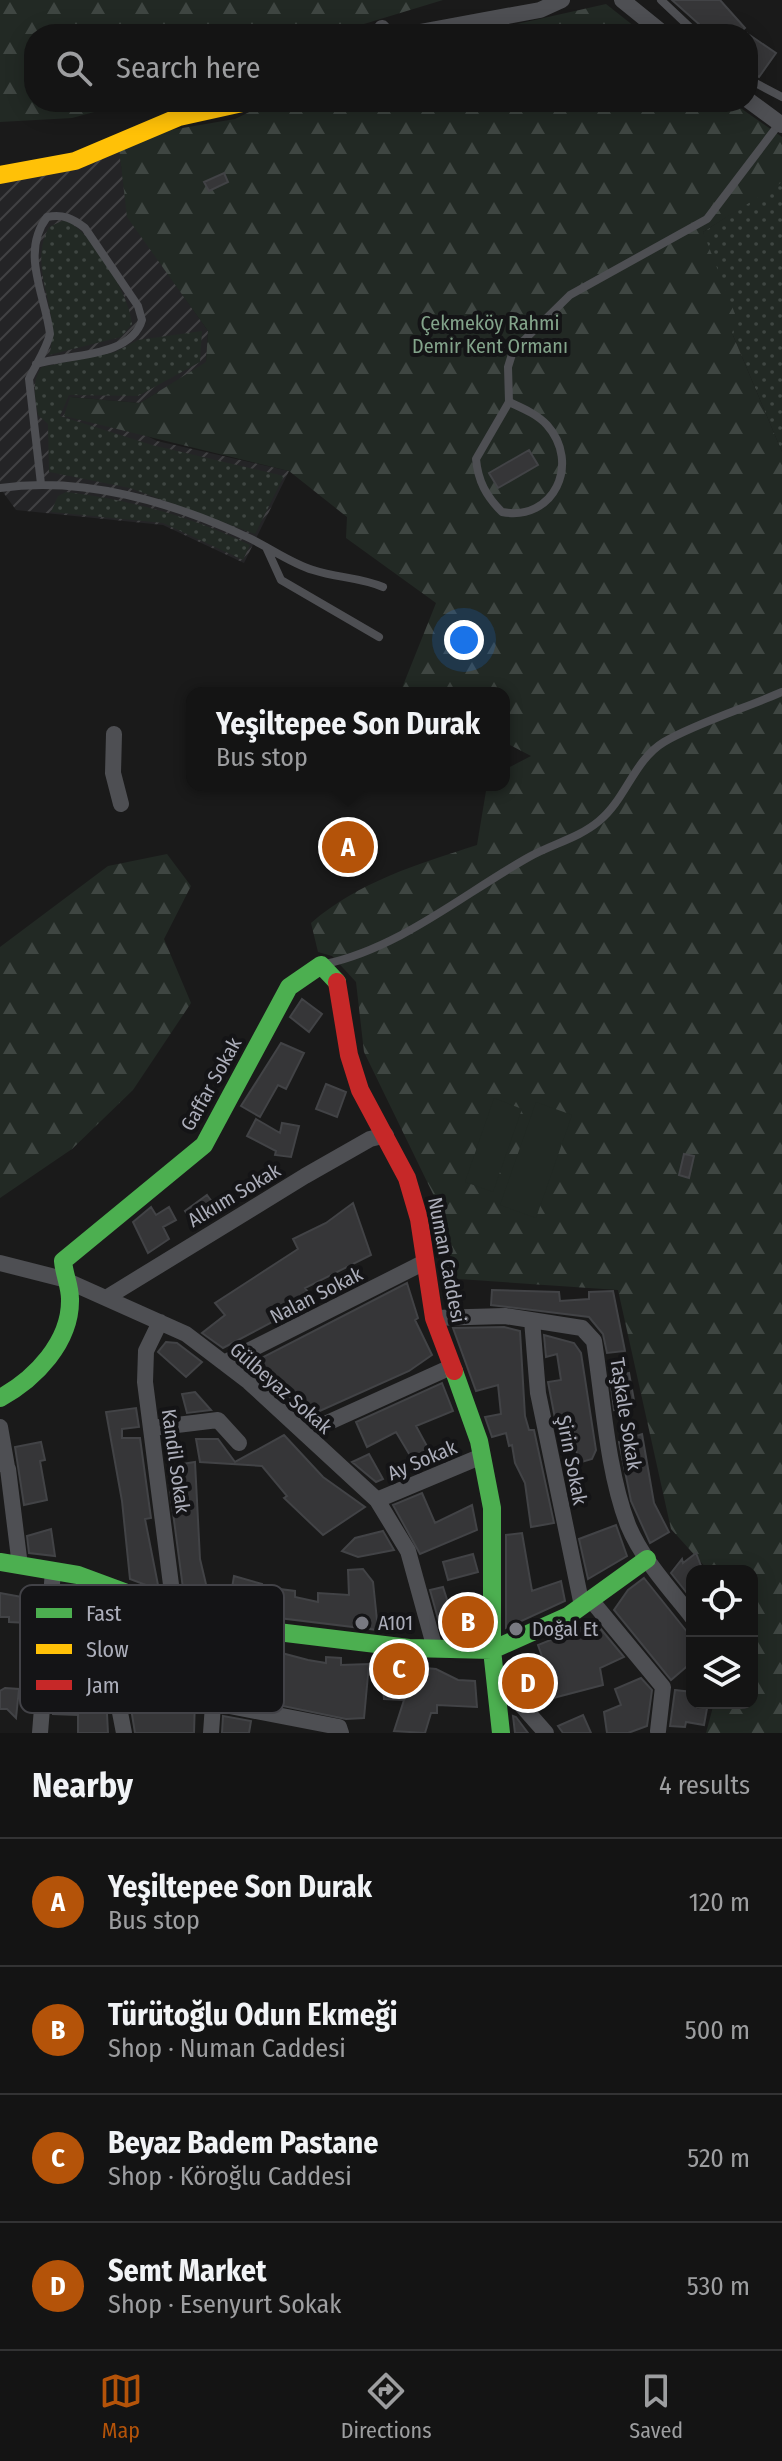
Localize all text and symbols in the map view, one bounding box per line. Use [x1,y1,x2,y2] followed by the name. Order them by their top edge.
[24,24,758,112] search box
[52,46,96,90] icon: search
[116,50,261,86] text: Search here
[412,311,568,358] park label: Çekmeköy Rahmi Demir Kent Ormanı
[444,620,484,660] your location
[186,687,510,791] popup
[216,706,480,742] text: Yeşiltepee Son Durak
[216,742,308,773] text: Bus stop
[322,817,374,877] pin: A
[176,1032,247,1135] street label: Gaffar Sokak
[183,1158,285,1232] street label: Alkıım Sokak
[423,1195,471,1325] street label: Numan Caddesi
[266,1261,367,1329] street label: Nalan Sokak
[225,1337,337,1439] street label: Gülbeyaz Sokak
[604,1356,647,1473] street label: Taşkale Sokak
[157,1407,195,1515] street label: Kandil Sokak
[551,1413,593,1508] street label: Şirin Sokak
[384,1434,461,1485] street label: Ay Sokak
[686,1565,758,1709] map controls
[686,1565,758,1637] button: locate
[20,1585,284,1713] legend
[442,1592,494,1652] pin: B
[86,1600,122,1627] text: Fast
[378,1611,413,1635] place label: A101
[353,1614,371,1632] marker: A101
[532,1617,599,1641] place label: Doğal Et
[507,1620,525,1638] marker: Doğal Et
[86,1636,129,1663] text: Slow
[686,1637,758,1709] button: layers
[373,1639,425,1699] pin: C
[502,1653,554,1713] pin: D
[86,1672,120,1699] text: Jam
[32,1765,133,1806] text: Nearby
[659,1770,750,1801] text: 4 results
[108,1869,372,1905] text: Yeşiltepee Son Durak
[51,1887,65,1918] text: A
[689,1887,750,1918] text: 120 m
[108,1905,200,1936] text: Bus stop
[108,1997,398,2033] text: Türütoğlu Odun Ekmeği
[51,2015,65,2046] text: B
[685,2015,750,2046] text: 500 m
[108,2033,346,2064] text: Shop · Numan Caddesi
[108,2125,378,2161] text: Beyaz Badem Pastane
[51,2143,65,2174] text: C
[687,2143,750,2174] text: 520 m
[108,2161,352,2192] text: Shop · Köroğlu Caddesi
[108,2253,267,2289] text: Semt Market
[50,2271,66,2302] text: D
[687,2271,750,2302] text: 530 m
[108,2289,341,2320] text: Shop · Esenyurt Sokak
[99,2369,143,2444] tab: Map
[341,2369,432,2444] tab: Directions
[629,2369,683,2444] tab: Saved

